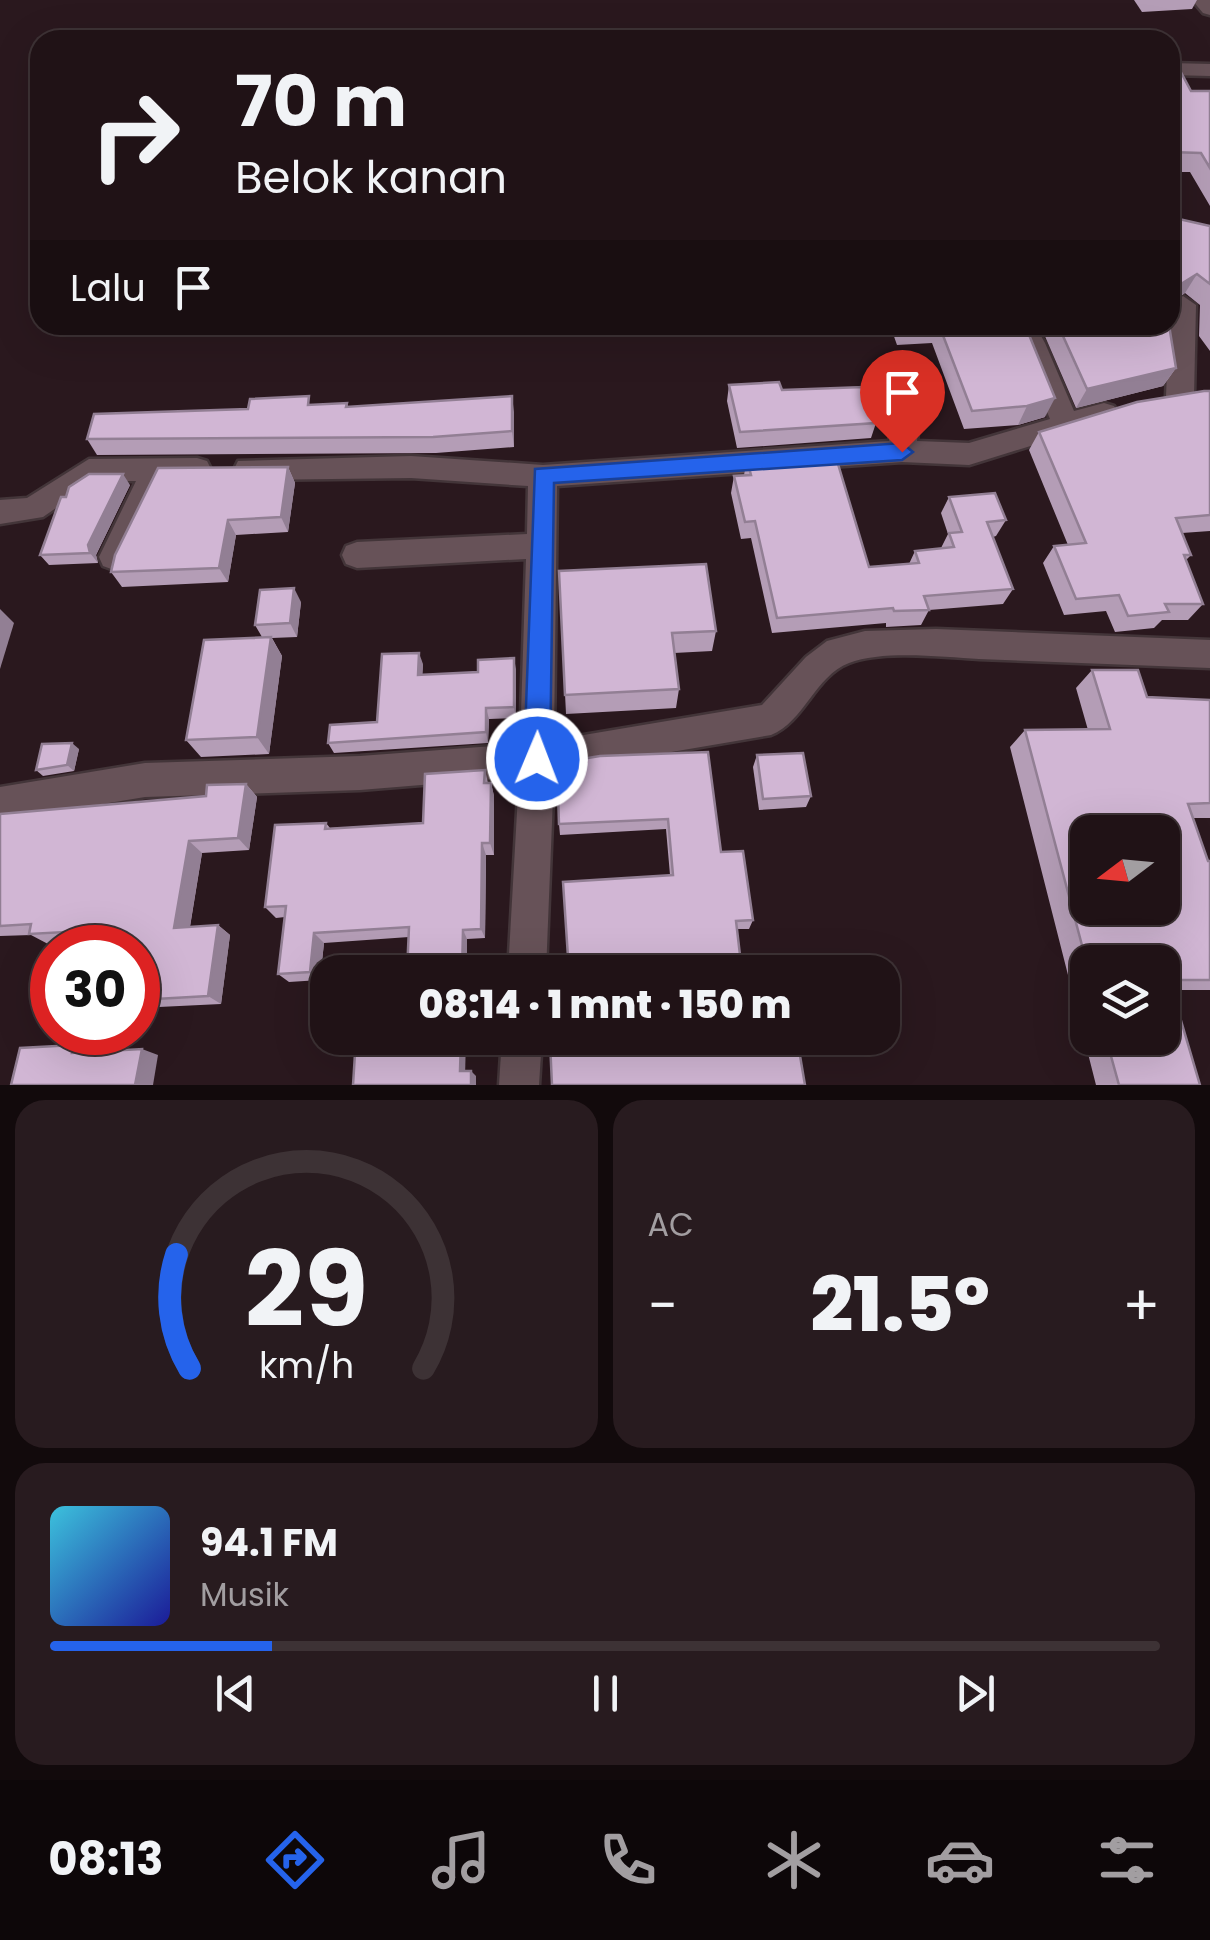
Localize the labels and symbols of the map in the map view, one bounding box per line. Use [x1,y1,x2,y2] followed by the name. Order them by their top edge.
[860,350,945,453] pin
[485,707,589,811] position arrow
[1070,815,1180,925] north arrow
[30,925,160,1055] speed limit sign: 30

